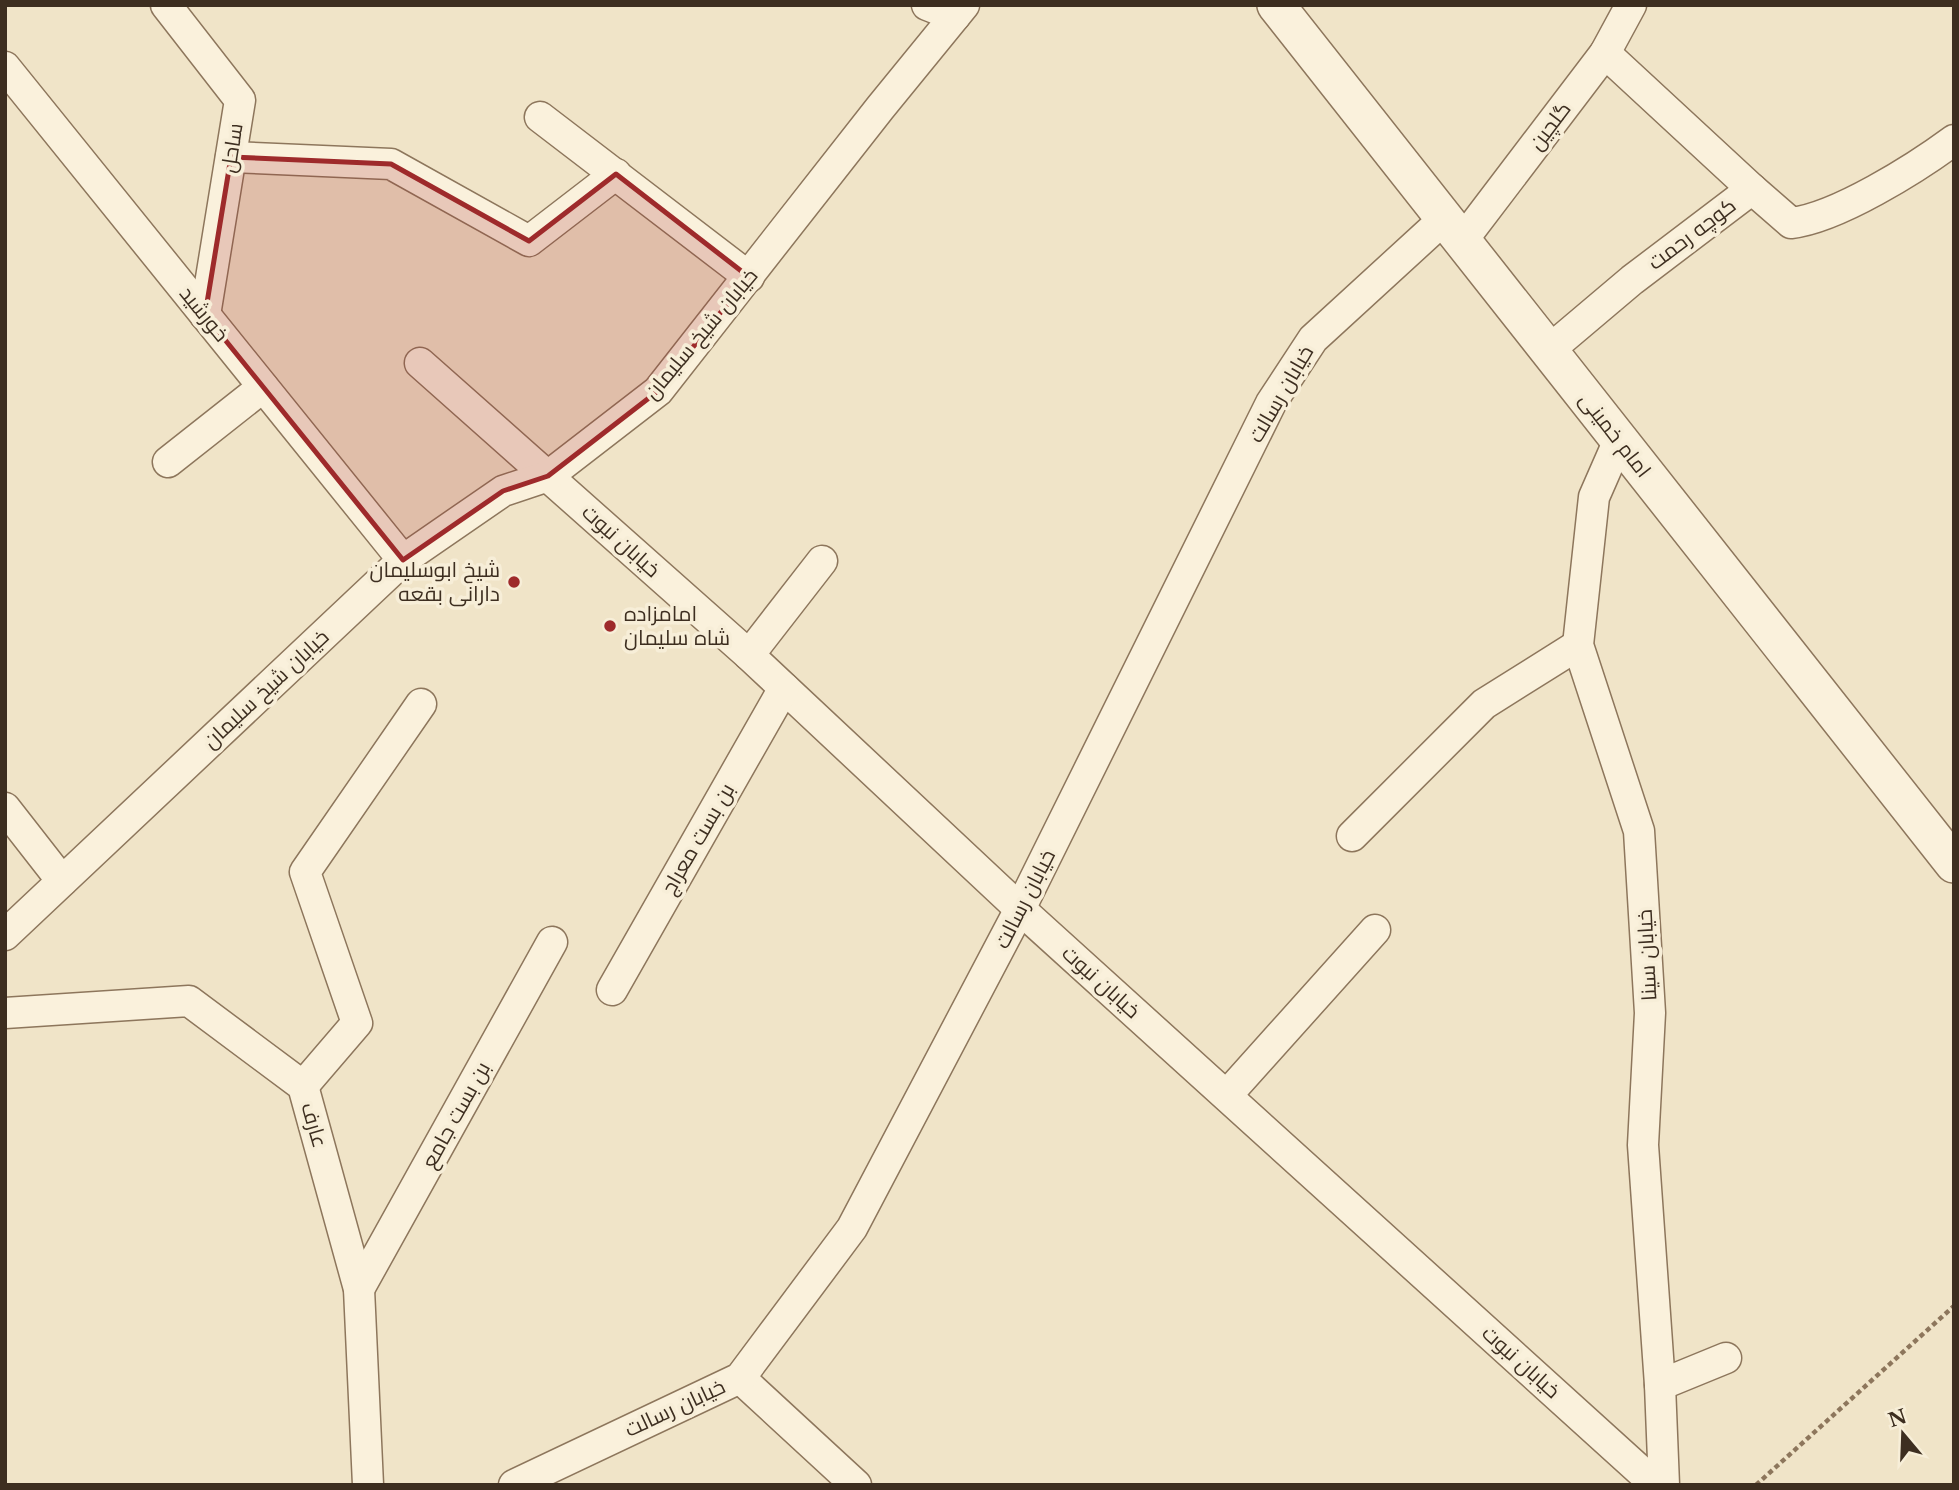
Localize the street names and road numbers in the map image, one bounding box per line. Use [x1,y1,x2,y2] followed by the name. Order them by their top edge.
[1523,97,1577,156] street label: گلچین
[215,121,249,175] street label: ساحل
[1643,192,1742,276] street label: کوچه رحمت
[639,263,764,405] street label: خیابان شیخ سلیمان
[174,281,234,347] street label: خورشید
[1243,341,1319,447] street label: خیابان رسالت
[1573,387,1656,484] street label: امام خمینی
[576,499,666,583] street label: خیابان نبوت
[198,624,335,755] street label: خیابان شیخ سلیمان
[656,779,741,900] street label: بن بست معراج
[989,845,1061,953] street label: خیابان رسالت
[1632,909,1662,1001] street label: خیابان سینا
[1056,940,1146,1024] street label: خیابان نبوت
[416,1057,497,1173] street label: بن بست جامع
[295,1099,333,1151] street label: عارف
[1476,1320,1566,1404] street label: خیابان نبوت
[621,1373,729,1443] street label: خیابان رسالت

